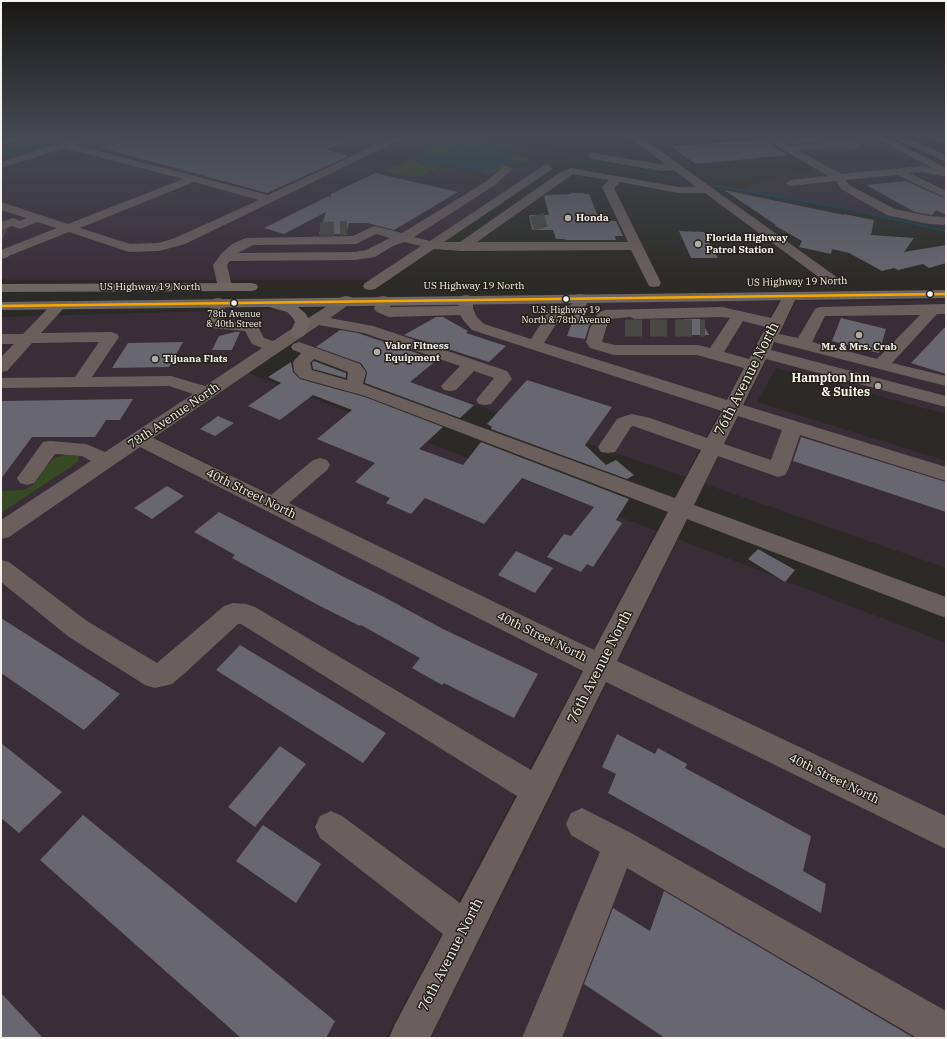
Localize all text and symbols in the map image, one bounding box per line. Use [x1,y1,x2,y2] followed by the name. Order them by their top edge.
[576,212,609,224] place label: Honda
[563,213,573,223] marker: Honda
[706,232,788,256] place label: Florida Highway Patrol Station
[693,239,703,249] marker: Florida Highway Patrol Station
[746,275,848,289] street label: US Highway 19 North
[424,280,524,292] street label: US Highway 19 North
[100,281,200,293] street label: US Highway 19 North
[925,289,935,299] unlabelled marker
[561,294,571,304] marker: U.S. Highway 19 North & 78th Avenue
[229,298,239,308] marker: 78th Avenue & 40th Street
[522,305,610,326] place label: U.S. Highway 19 North & 78th Avenue
[206,309,262,330] place label: 78th Avenue & 40th Street
[711,320,783,438] street label: 76th Avenue North
[854,330,864,340] marker: Mr. & Mrs. Crab
[385,340,449,364] place label: Valor Fitness Equipment
[821,341,897,353] place label: Mr. & Mrs. Crab
[372,347,382,357] marker: Valor Fitness Equipment
[163,353,228,365] place label: Tijuana Flats
[150,354,160,364] marker: Tijuana Flats
[791,372,870,400] place label: Hampton Inn & Suites
[126,380,222,452] street label: 78th Avenue North
[873,381,883,391] marker: Hampton Inn & Suites
[204,466,298,522] street label: 40th Street North
[564,608,636,726] street label: 76th Avenue North
[495,609,589,665] street label: 40th Street North
[787,751,881,807] street label: 40th Street North
[415,896,487,1014] street label: 76th Avenue North

